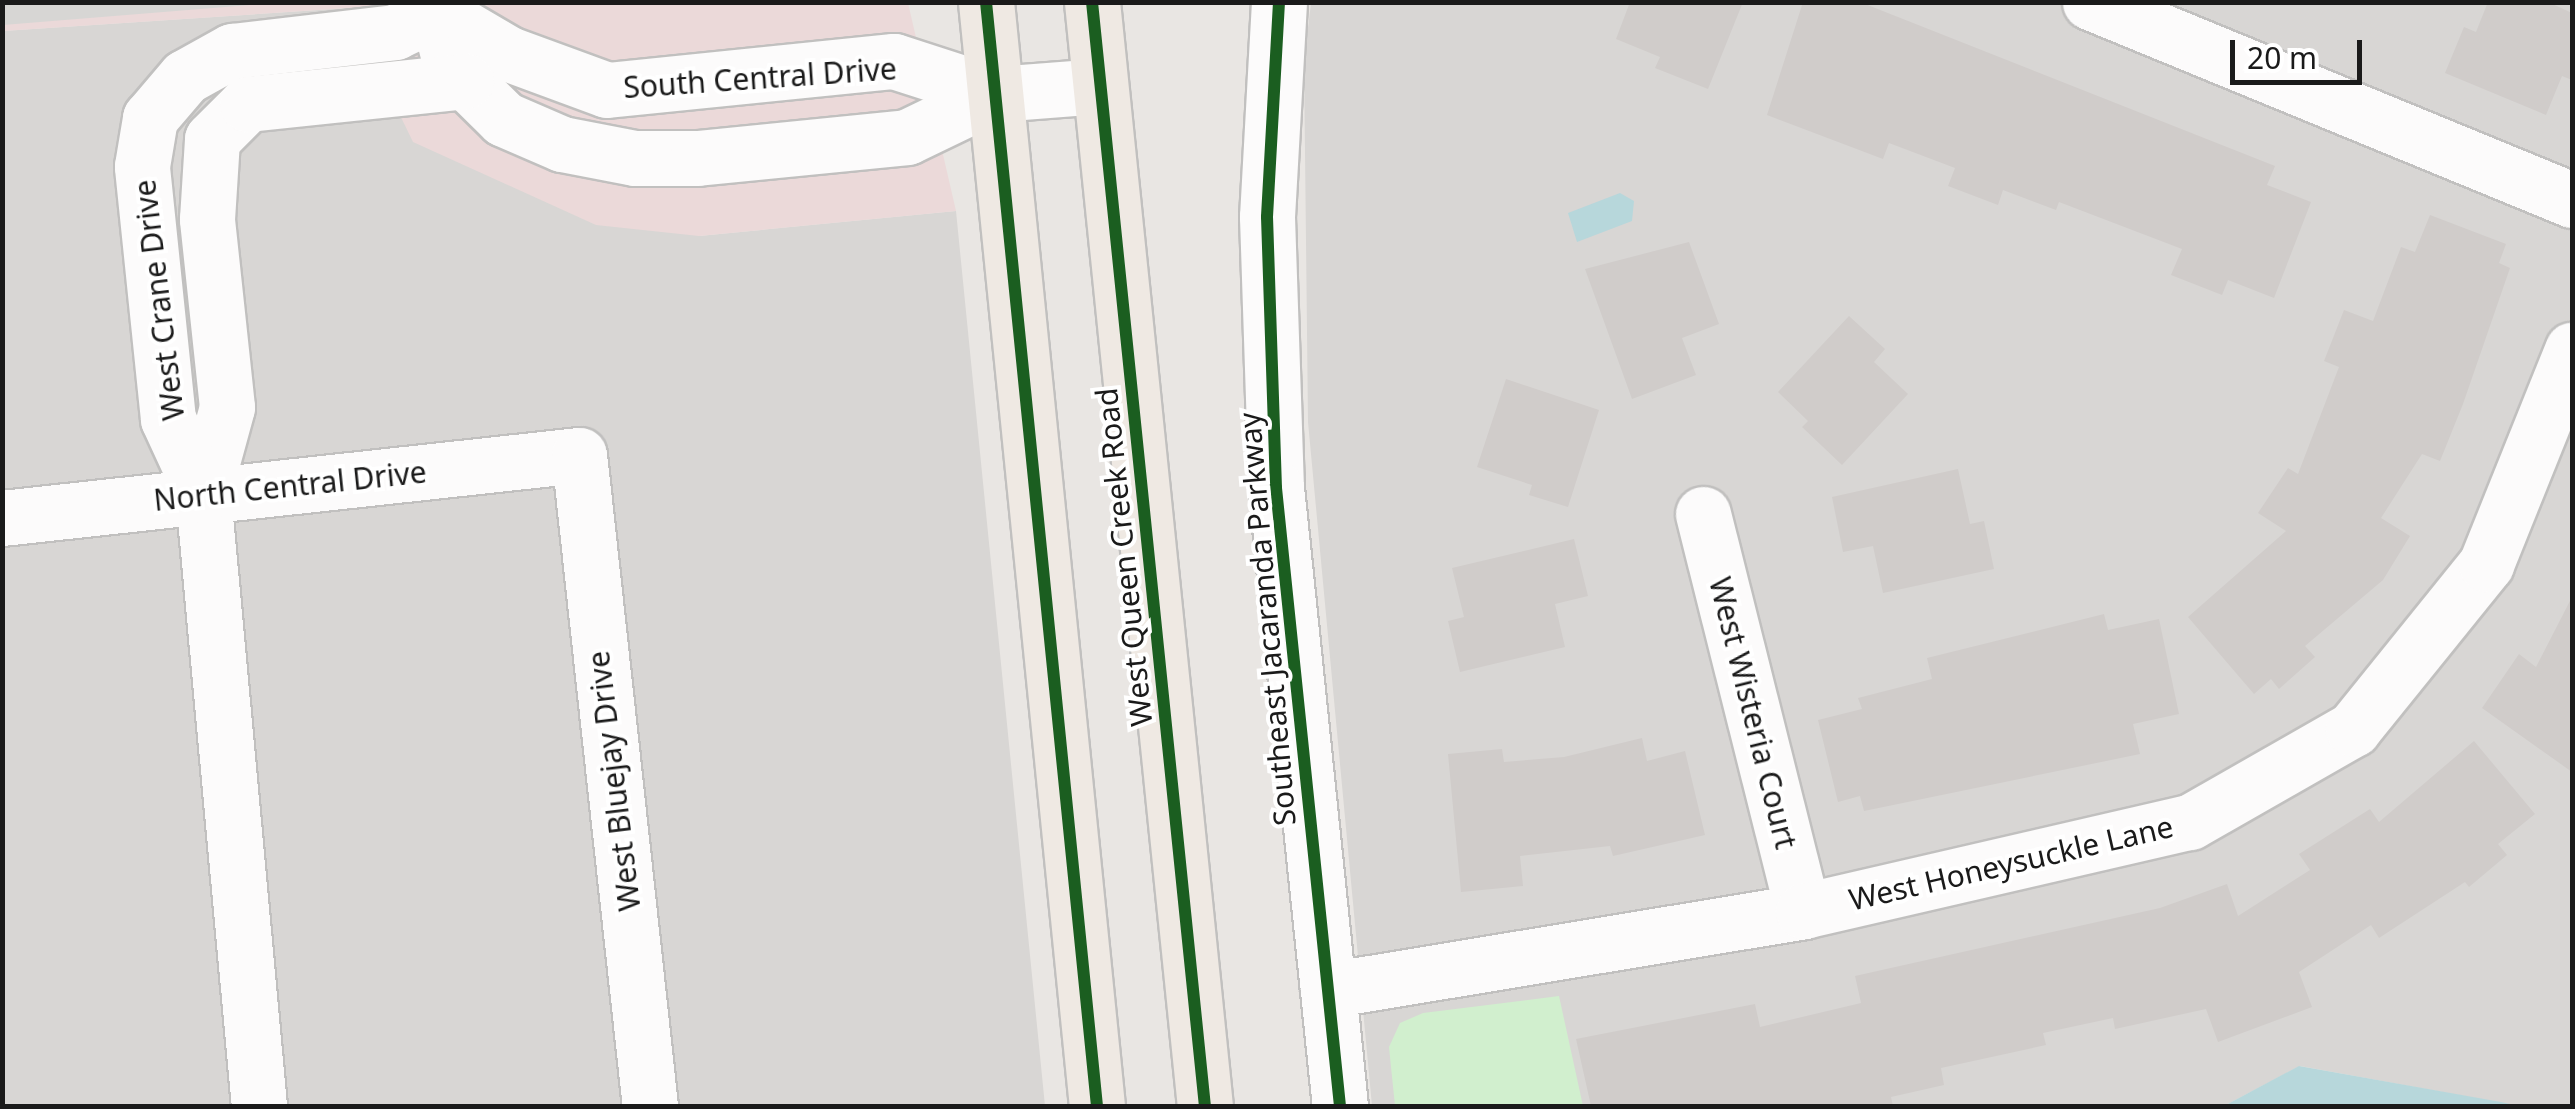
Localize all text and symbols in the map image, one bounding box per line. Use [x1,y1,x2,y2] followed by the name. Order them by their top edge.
[2235,20,2368,82] scale bar
[2247,37,2317,78] text: 20 m
[622,50,898,106] street label: South Central Drive
[126,178,192,422] street label: West Crane Drive
[1088,386,1160,728] street label: West Queen Creek Road
[1231,411,1303,827] street label: Southeast Jacaranda Parkway
[152,454,428,518] street label: North Central Drive
[1702,573,1804,853] street label: West Wisteria Court
[580,649,648,913] street label: West Bluejay Drive
[1845,808,2177,918] street label: West Honeysuckle Lane

